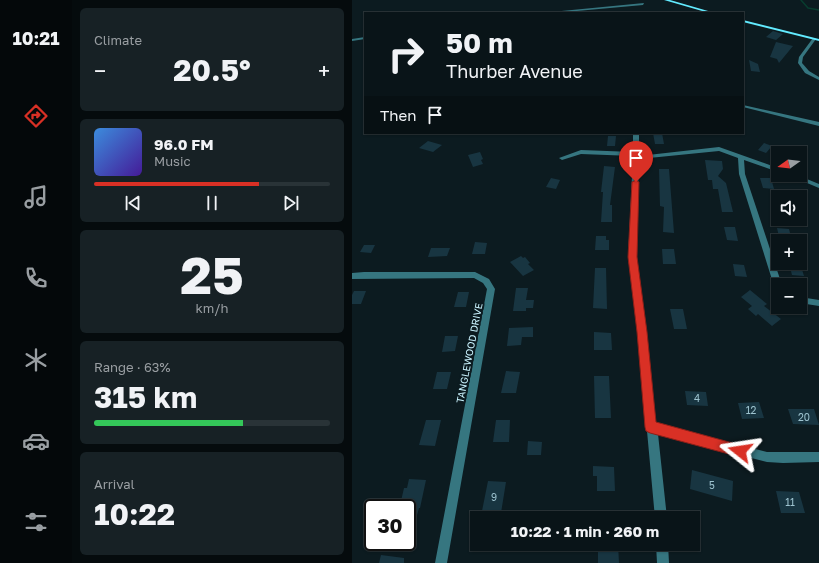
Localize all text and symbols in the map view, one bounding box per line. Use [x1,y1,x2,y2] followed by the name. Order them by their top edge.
[446,26,513,59] text: 50 m
[13,27,59,49] text: 10:21
[380,28,432,80] icon: right
[94,32,142,48] text: Climate
[173,52,251,88] text: 20.5°
[94,57,106,84] text: −
[318,57,330,84] text: +
[446,60,583,82] text: Thurber Avenue
[22,102,50,130] icon: directions
[424,104,446,126] icon: arrive
[380,106,416,124] text: Then
[154,135,214,153] text: 96.0 FM
[619,141,653,182] pin
[771,146,807,182] north arrow
[771,146,807,314] map controls
[625,147,647,169] icon: arrive
[154,153,191,169] text: Music
[22,183,50,211] icon: music
[771,190,807,226] button: sound
[122,192,144,214] icon: previous
[201,192,223,214] icon: pause
[280,192,302,214] icon: next
[771,234,807,270] button: +
[180,243,244,305] text: 25
[22,264,50,292] icon: phone
[771,278,807,314] button: −
[195,300,229,316] text: km/h
[453,302,485,404] street label: TANGLEWOOD DRIVE
[22,346,50,374] icon: climate
[94,359,170,375] text: Range · 63%
[94,379,197,415] text: 315 km
[694,392,700,404] house number: 4
[746,404,757,416] house number: 12
[798,411,810,423] house number: 20
[22,427,50,455] icon: car
[719,430,761,472] position arrow
[94,476,135,492] text: Arrival
[709,479,715,491] house number: 5
[491,491,497,503] house number: 9
[94,496,175,532] text: 10:22
[785,496,795,508] house number: 11
[364,499,416,551] speed limit sign: 30
[22,508,50,536] icon: filters
[511,522,659,540] text: 10:22 · 1 min · 260 m

